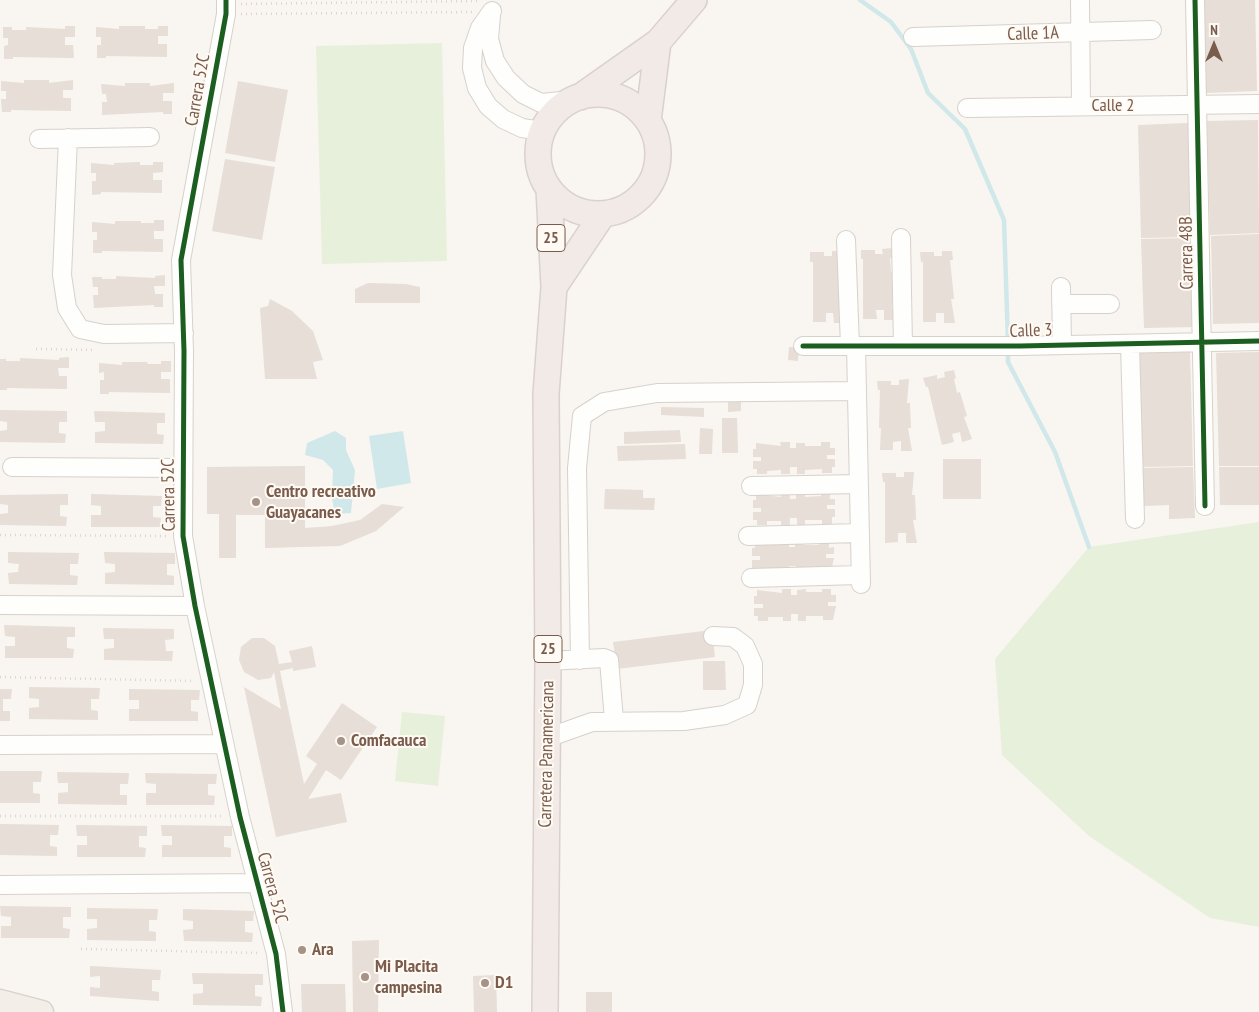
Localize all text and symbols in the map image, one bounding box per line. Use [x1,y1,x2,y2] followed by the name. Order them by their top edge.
[1189,20,1239,70] north arrow
[1210,21,1218,39] text: N
[1007,22,1059,46] street label: Calle 1A
[181,52,215,128] street label: Carrera 52C
[1092,95,1134,117] street label: Calle 2
[1176,216,1198,290] street label: Carrera 48B
[537,224,565,252] road number: 25
[1009,319,1053,343] street label: Calle 3
[158,458,180,532] street label: Carrera 52C
[266,481,376,524] place label: Centro recreativo Guayacanes
[250,496,262,508] marker: Centro recreativo Guayacanes
[534,636,562,662] road number: 25
[535,680,559,828] street label: Carretera Panamericana
[351,730,426,752] place label: Comfacauca
[335,735,347,747] marker: Comfacauca
[252,850,292,926] street label: Carrera 52C
[312,939,334,961] place label: Ara
[296,944,308,956] marker: Ara
[375,956,442,999] place label: Mi Placita campesina
[359,971,371,983] marker: Mi Placita campesina
[495,972,513,994] place label: D1
[479,977,491,989] marker: D1

